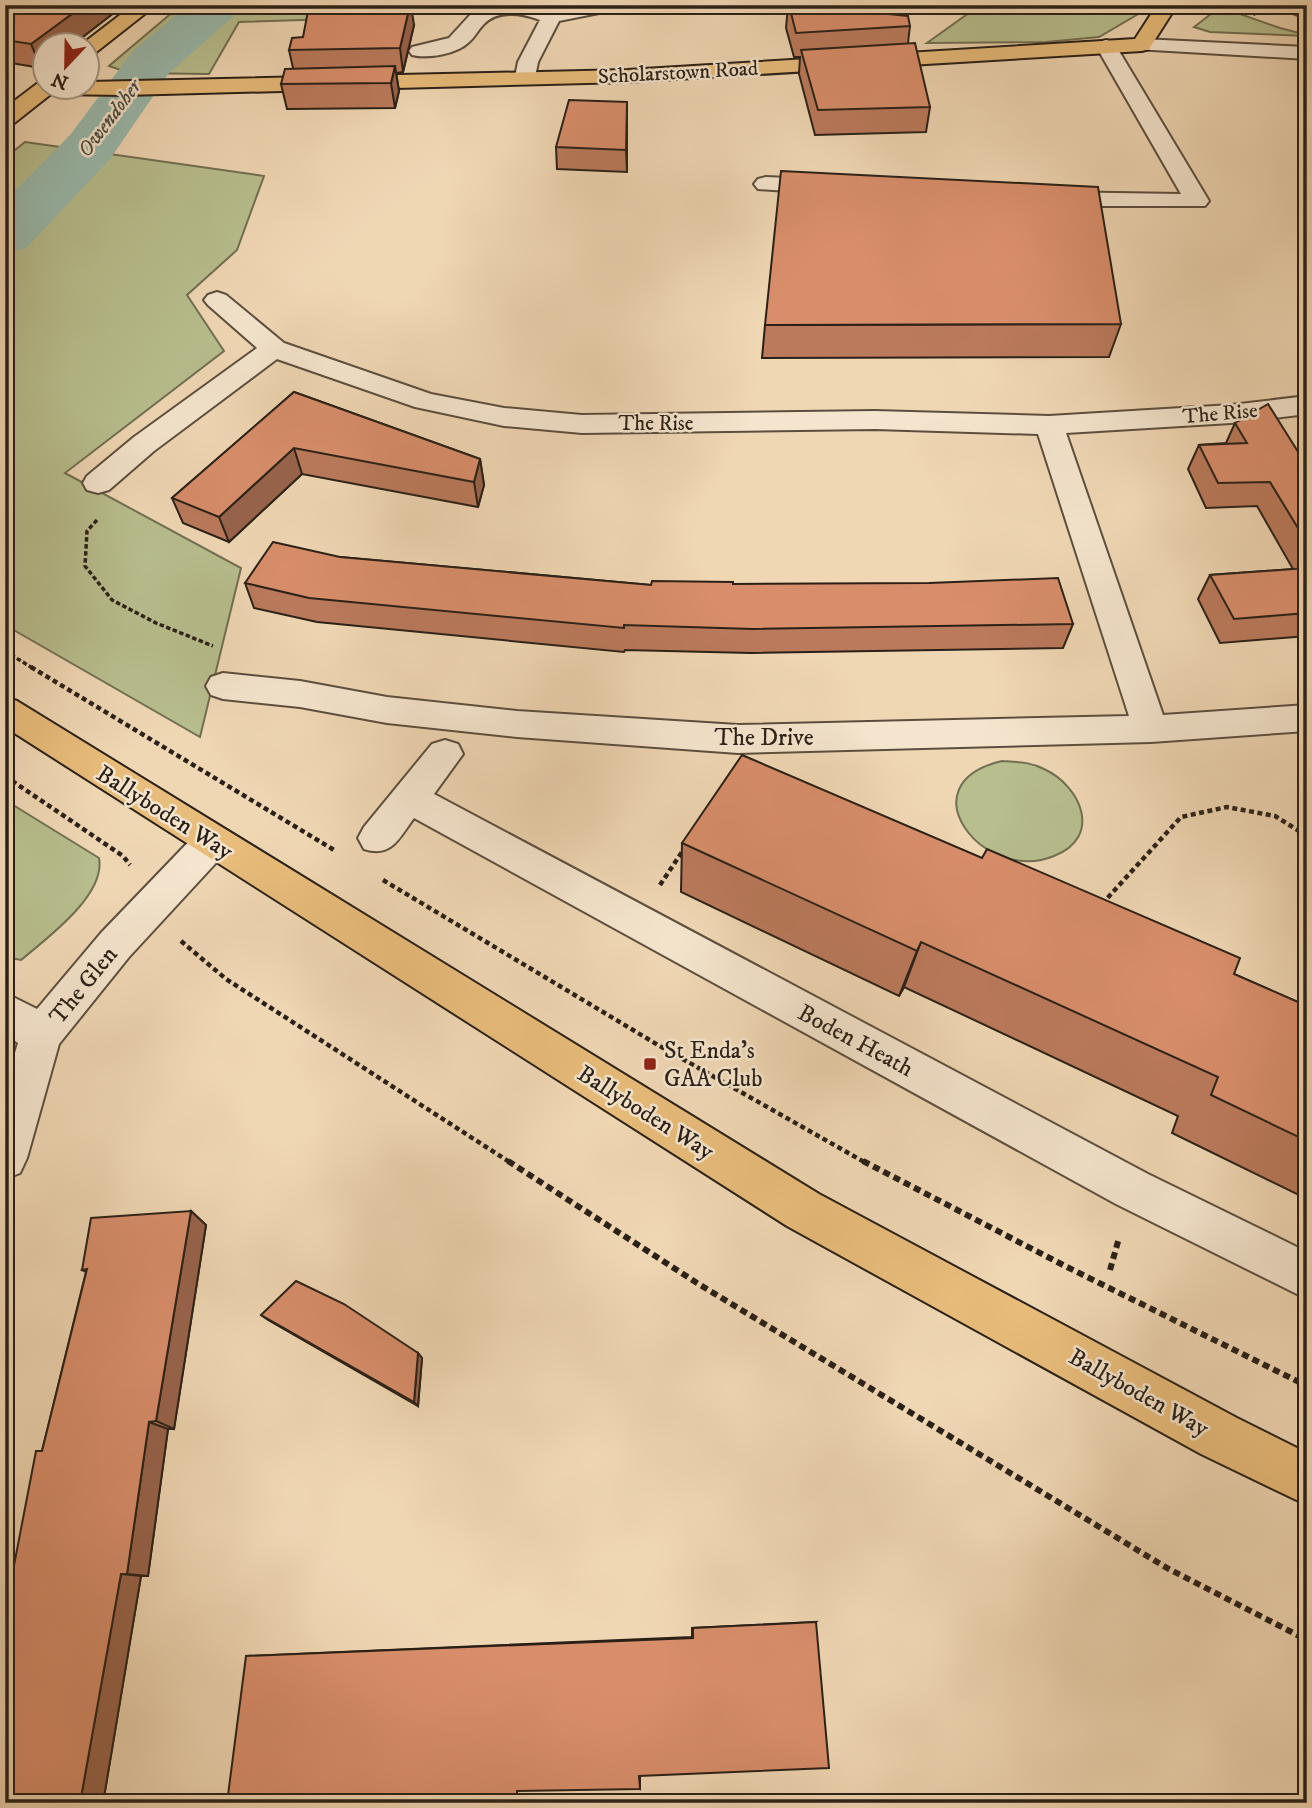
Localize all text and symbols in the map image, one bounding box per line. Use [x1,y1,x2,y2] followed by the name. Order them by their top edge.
[32,32,102,102] north arrow
[597,56,759,90] street label: Scholarstown Road
[48,67,72,94] text: N
[72,73,148,163] water label: Owendoher
[1182,398,1259,430] street label: The Rise
[618,411,694,437] street label: The Rise
[714,723,814,753] street label: The Drive
[91,759,239,867] street label: Ballyboden Way
[43,940,125,1031] street label: The Glen
[793,998,919,1084] street label: Boden Heath
[664,1036,762,1094] place label: St Enda's GAA Club
[642,1056,658,1072] marker: St Enda's GAA Club
[572,1059,720,1167] street label: Ballyboden Way
[1063,1342,1214,1444] street label: Ballyboden Way

